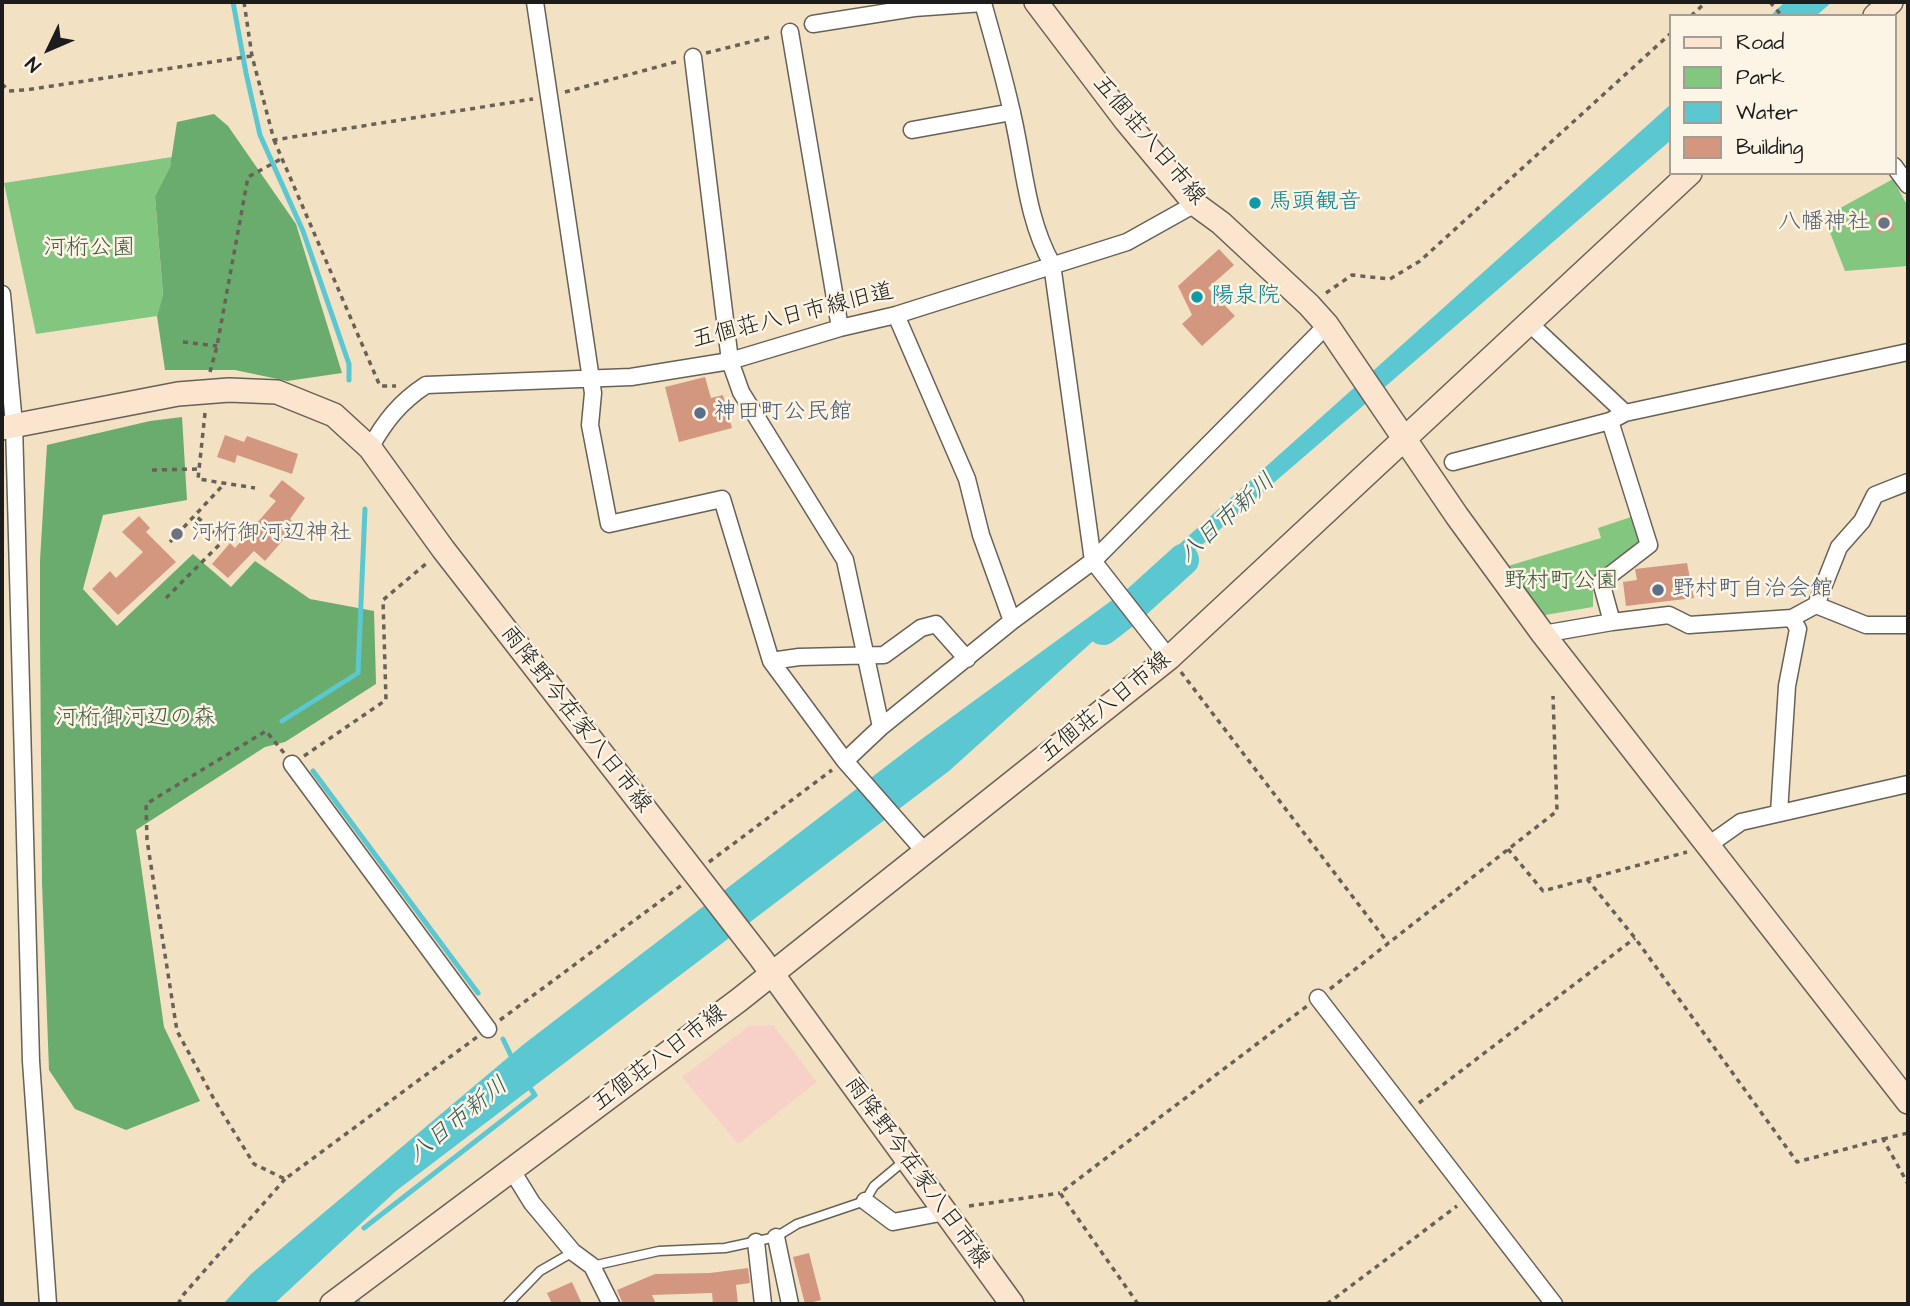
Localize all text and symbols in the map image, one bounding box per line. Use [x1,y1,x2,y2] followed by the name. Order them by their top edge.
[14,14,84,84] north arrow
[1668,14,1896,175] legend
[1736,28,1784,57] text: Road
[20,50,47,78] text: N
[1736,63,1785,92] text: Park
[1086,70,1210,212] street label: 五個荘八日市線
[1736,98,1798,127] text: Water
[1736,133,1803,162] text: Building
[1269,189,1361,217] place label: 馬頭観音
[1247,195,1263,211] marker: 馬頭観音
[1778,209,1870,237] place label: 八幡神社
[1876,215,1892,231] marker: 八幡神社
[43,235,135,263] park label: 河桁公園
[689,279,897,355] street label: 五個荘八日市線旧道
[1211,283,1280,311] place label: 陽泉院
[1189,289,1205,305] marker: 陽泉院
[714,399,852,427] place label: 神田町公民館
[692,405,708,421] marker: 神田町公民館
[1174,468,1282,570] water label: 八日市新川
[191,520,352,548] place label: 河桁御河辺神社
[169,526,185,542] marker: 河桁御河辺神社
[1504,568,1618,596] park label: 野村町公園
[1672,576,1833,604] place label: 野村町自治会館
[1650,582,1666,598] marker: 野村町自治会館
[493,621,657,819] street label: 雨降野今在家八日市線
[1035,647,1177,769] street label: 五個荘八日市線
[55,705,215,733] park label: 河桁御河辺の森
[587,1000,733,1118] street label: 五個荘八日市線
[403,1072,515,1170] water label: 八日市新川
[837,1072,995,1274] street label: 雨降野今在家八日市線

